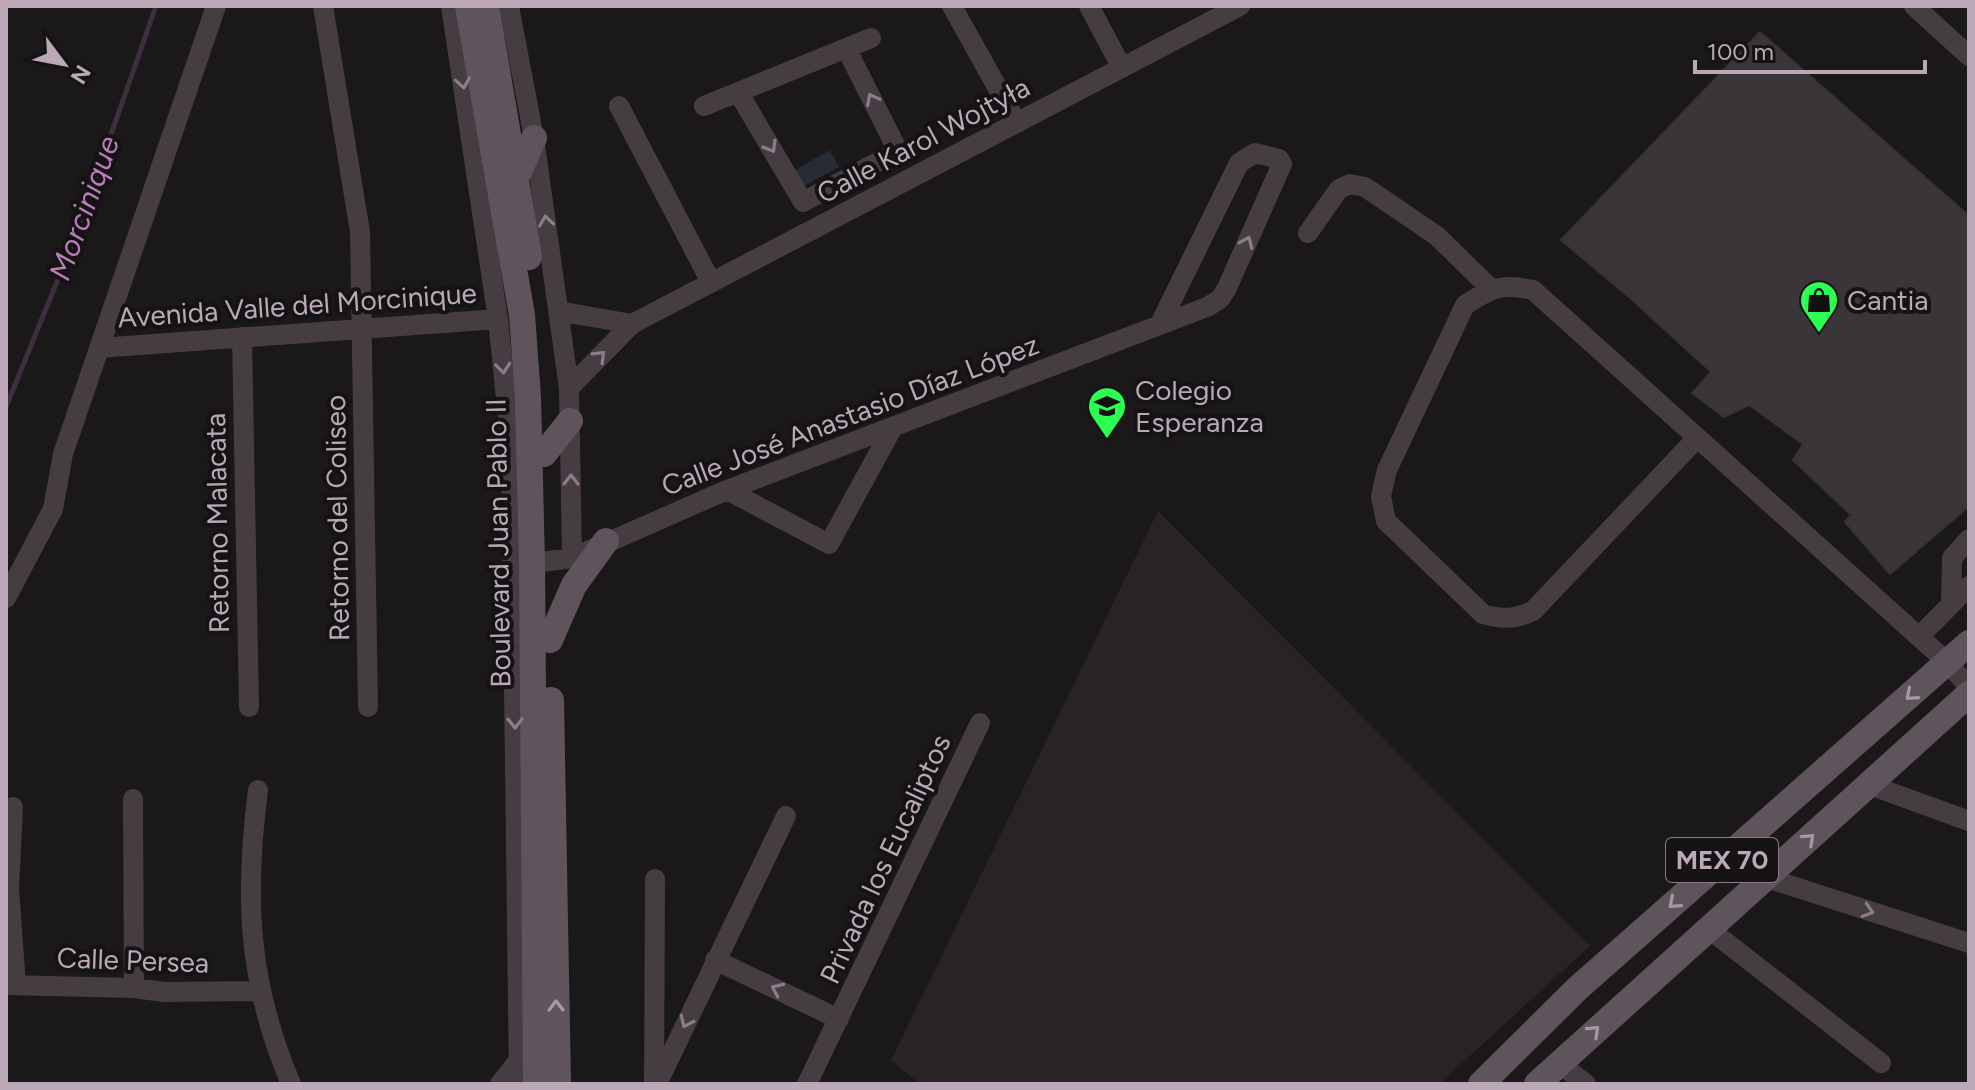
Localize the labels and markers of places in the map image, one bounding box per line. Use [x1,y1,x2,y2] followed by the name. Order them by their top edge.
[1798,279,1840,334] shop icon: Cantia
[1847,283,1928,317] place label: Cantia
[1135,373,1264,439] place label: Colegio Esperanza
[1086,385,1128,440] school or university icon: Colegio Esperanza

